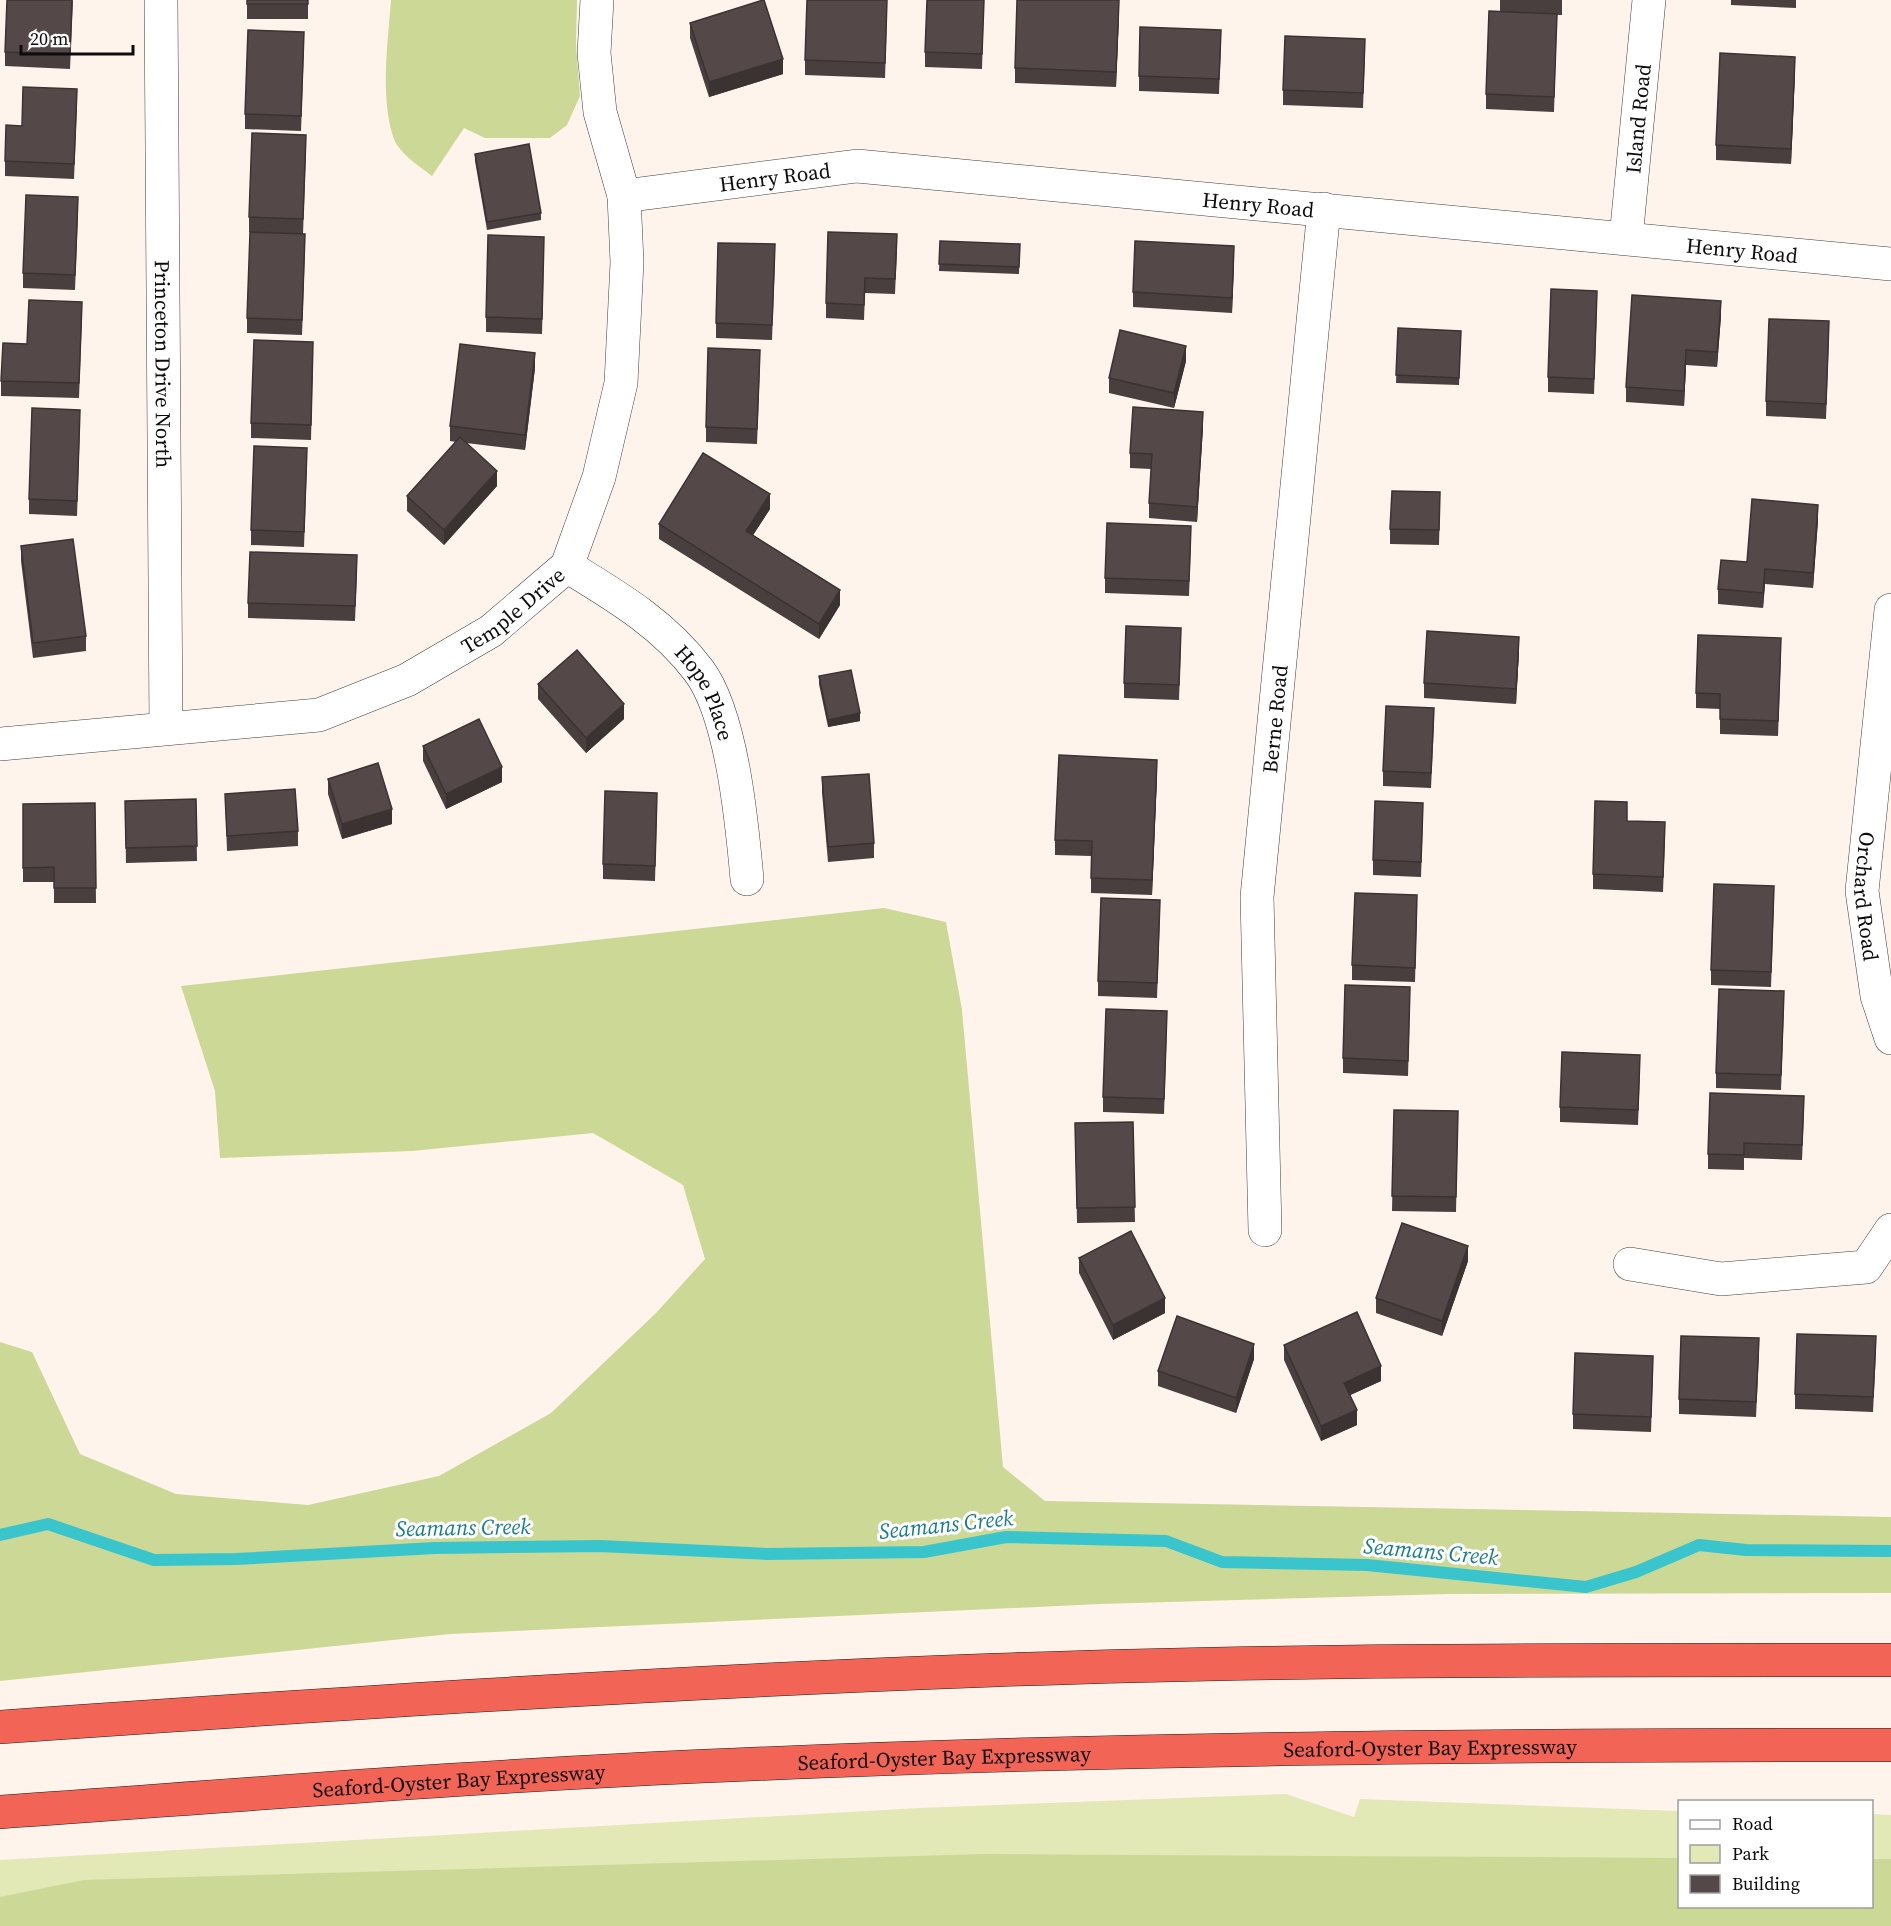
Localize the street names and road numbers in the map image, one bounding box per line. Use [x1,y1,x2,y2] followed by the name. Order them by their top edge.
[1618,62,1657,175] street label: Island Road
[717,155,832,198] street label: Henry Road
[1201,184,1315,224] street label: Henry Road
[1685,230,1799,270] street label: Henry Road
[148,260,179,468] street label: Princeton Drive North
[455,560,571,660] street label: Temple Drive
[669,638,741,743] street label: Hope Place
[1255,663,1294,774] street label: Berne Road
[1847,830,1886,963] street label: Orchard Road
[1283,1731,1577,1764] street label: Seaford-Oyster Bay Expressway
[797,1738,1092,1777] street label: Seaford-Oyster Bay Expressway
[311,1756,606,1804] street label: Seaford-Oyster Bay Expressway

